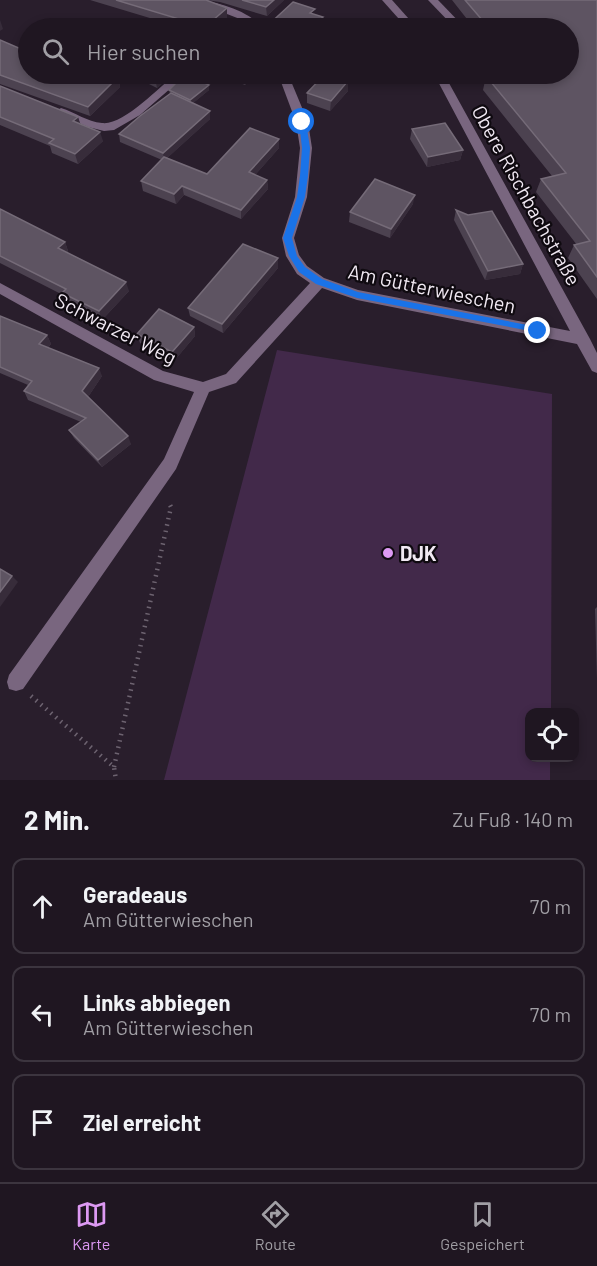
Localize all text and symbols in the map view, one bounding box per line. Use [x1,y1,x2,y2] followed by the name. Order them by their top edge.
[18,18,579,84] search box
[39,35,72,68] icon: search
[87,38,200,64] text: Hier suchen
[467,101,587,289] street label: Obere Rischbachstraße
[288,108,314,134] route start
[346,259,518,317] street label: Am Gütterwieschen
[51,287,181,369] street label: Schwarzer Weg
[524,317,550,343] route end
[400,541,437,565] place label: DJK
[381,546,395,560] marker: DJK
[525,708,579,762] map controls
[525,708,579,762] button: locate
[24,804,90,835] text: 2 Min.
[452,807,573,831] text: Zu Fuß · 140 m
[83,881,187,907] text: Geradeaus
[26,890,59,923] icon: ahead
[530,894,571,918] text: 70 m
[83,907,254,931] text: Am Gütterwieschen
[83,989,231,1015] text: Links abbiegen
[26,998,59,1031] icon: left
[530,1002,571,1026] text: 70 m
[83,1015,254,1039] text: Am Gütterwieschen
[26,1106,59,1139] icon: arrive
[83,1109,201,1135] text: Ziel erreicht
[72,1198,110,1253] tab: Karte
[255,1198,296,1253] tab: Route
[440,1198,525,1253] tab: Gespeichert

